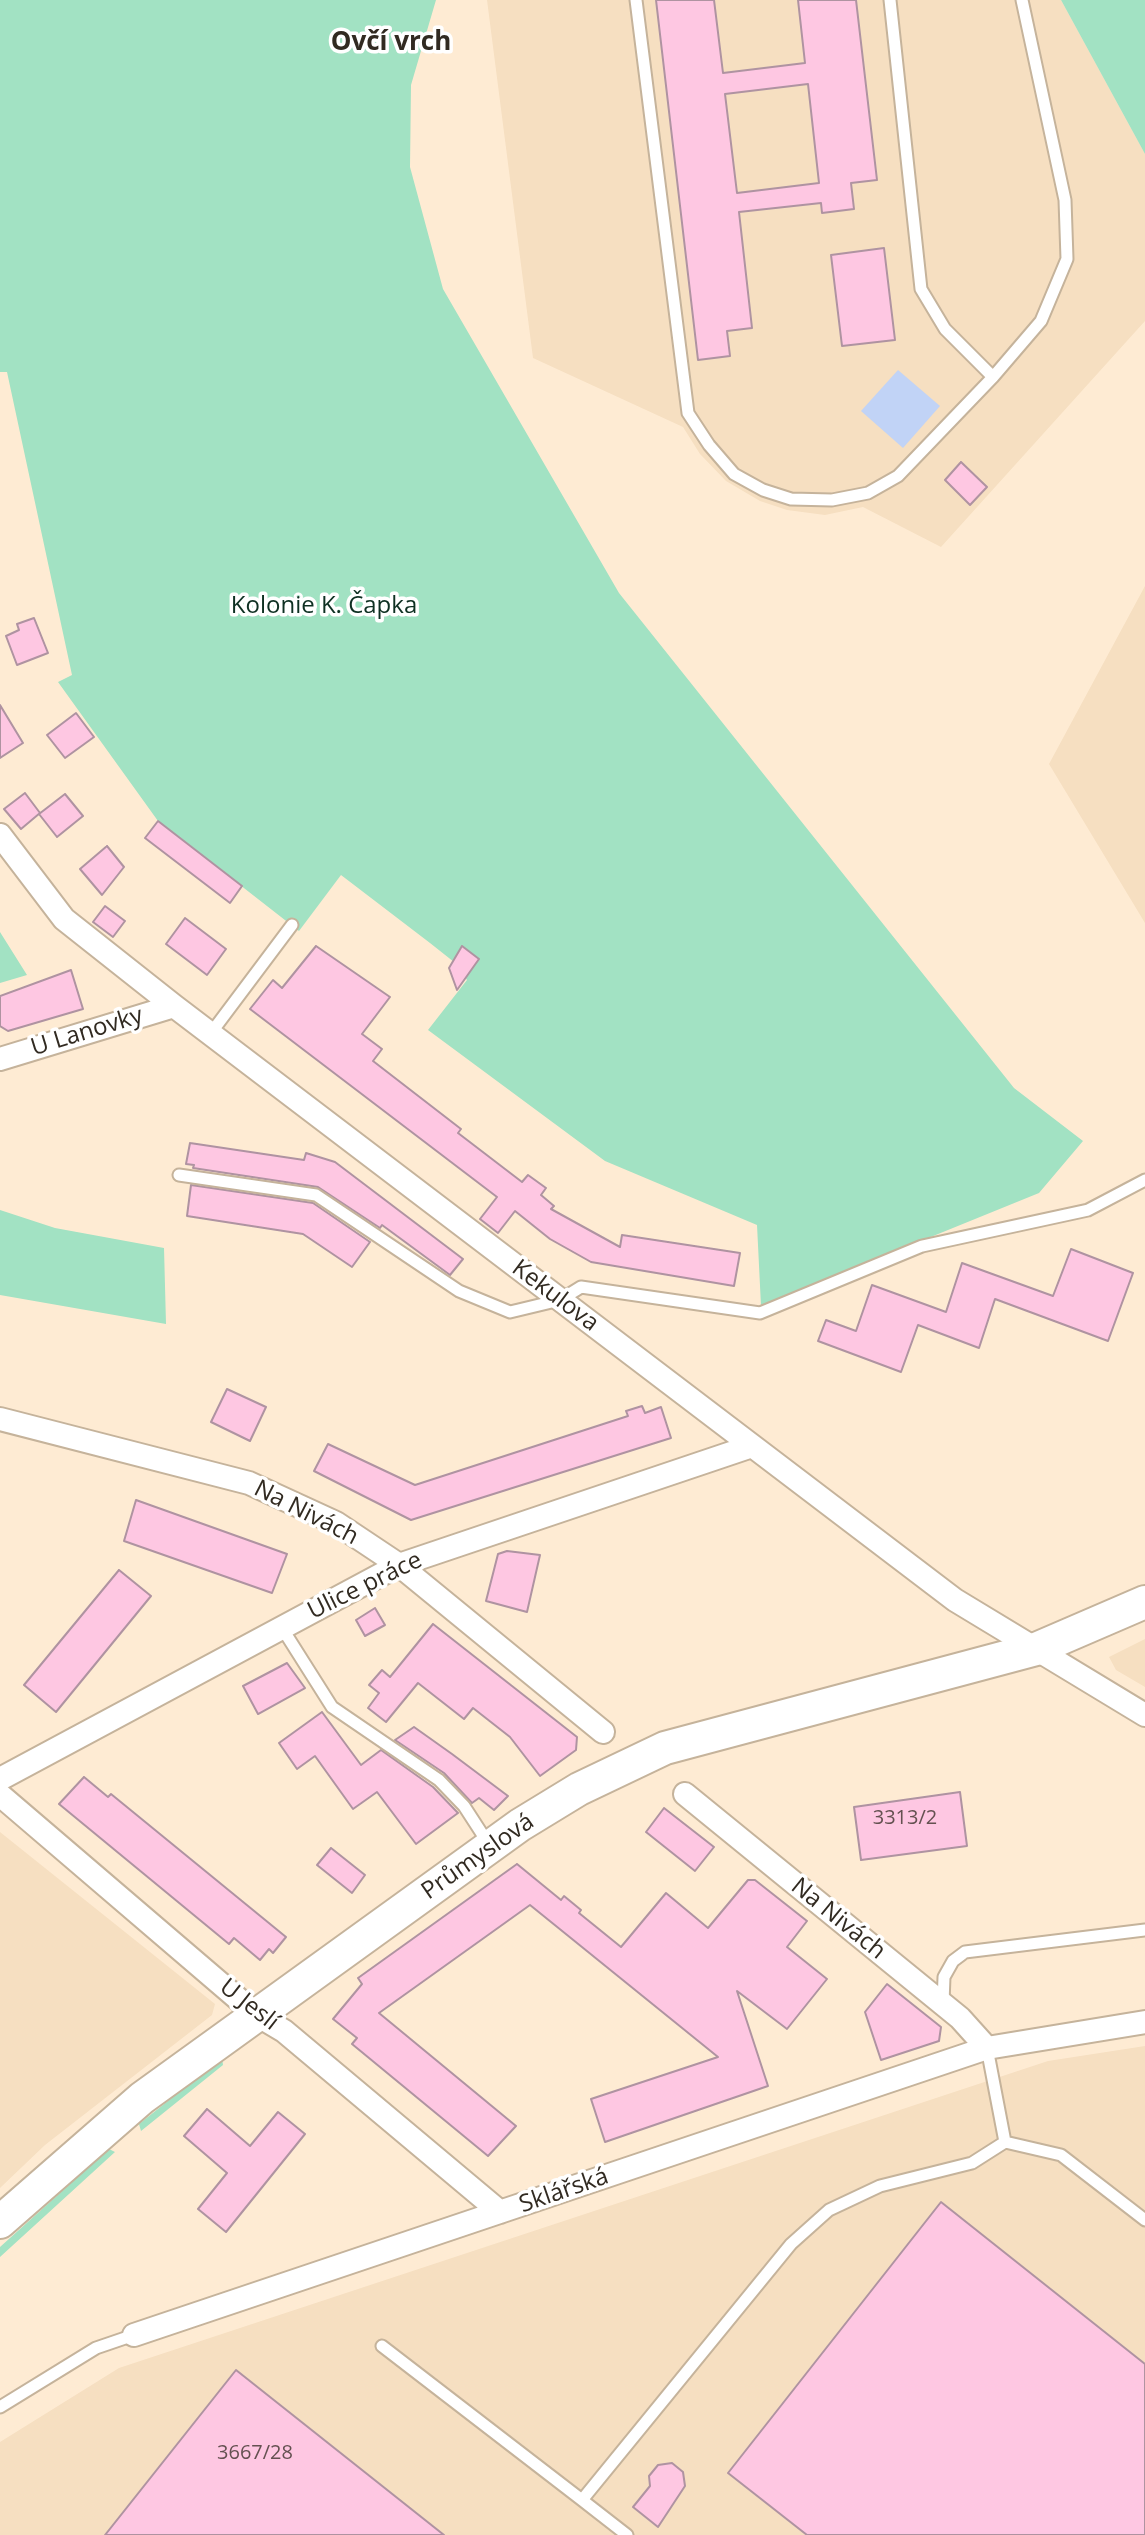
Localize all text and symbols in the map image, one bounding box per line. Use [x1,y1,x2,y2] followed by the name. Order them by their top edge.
[331,27,451,59] district label: Ovčí vrch
[231,592,417,620] park label: Kolonie K. Čapka
[28,1001,146,1063] street label: U Lanovky
[506,1254,604,1338] street label: Kekulova
[249,1474,363,1552] street label: Na Nivách
[303,1546,427,1626] street label: Ulice práce
[873,1806,937,1830] house number: 3313/2
[416,1808,540,1906] street label: Průmyslová
[785,1872,891,1966] street label: Na Nivách
[214,1973,284,2037] street label: U Jeslí
[516,2162,612,2220] street label: Sklářská
[217,2441,293,2465] house number: 3667/28

